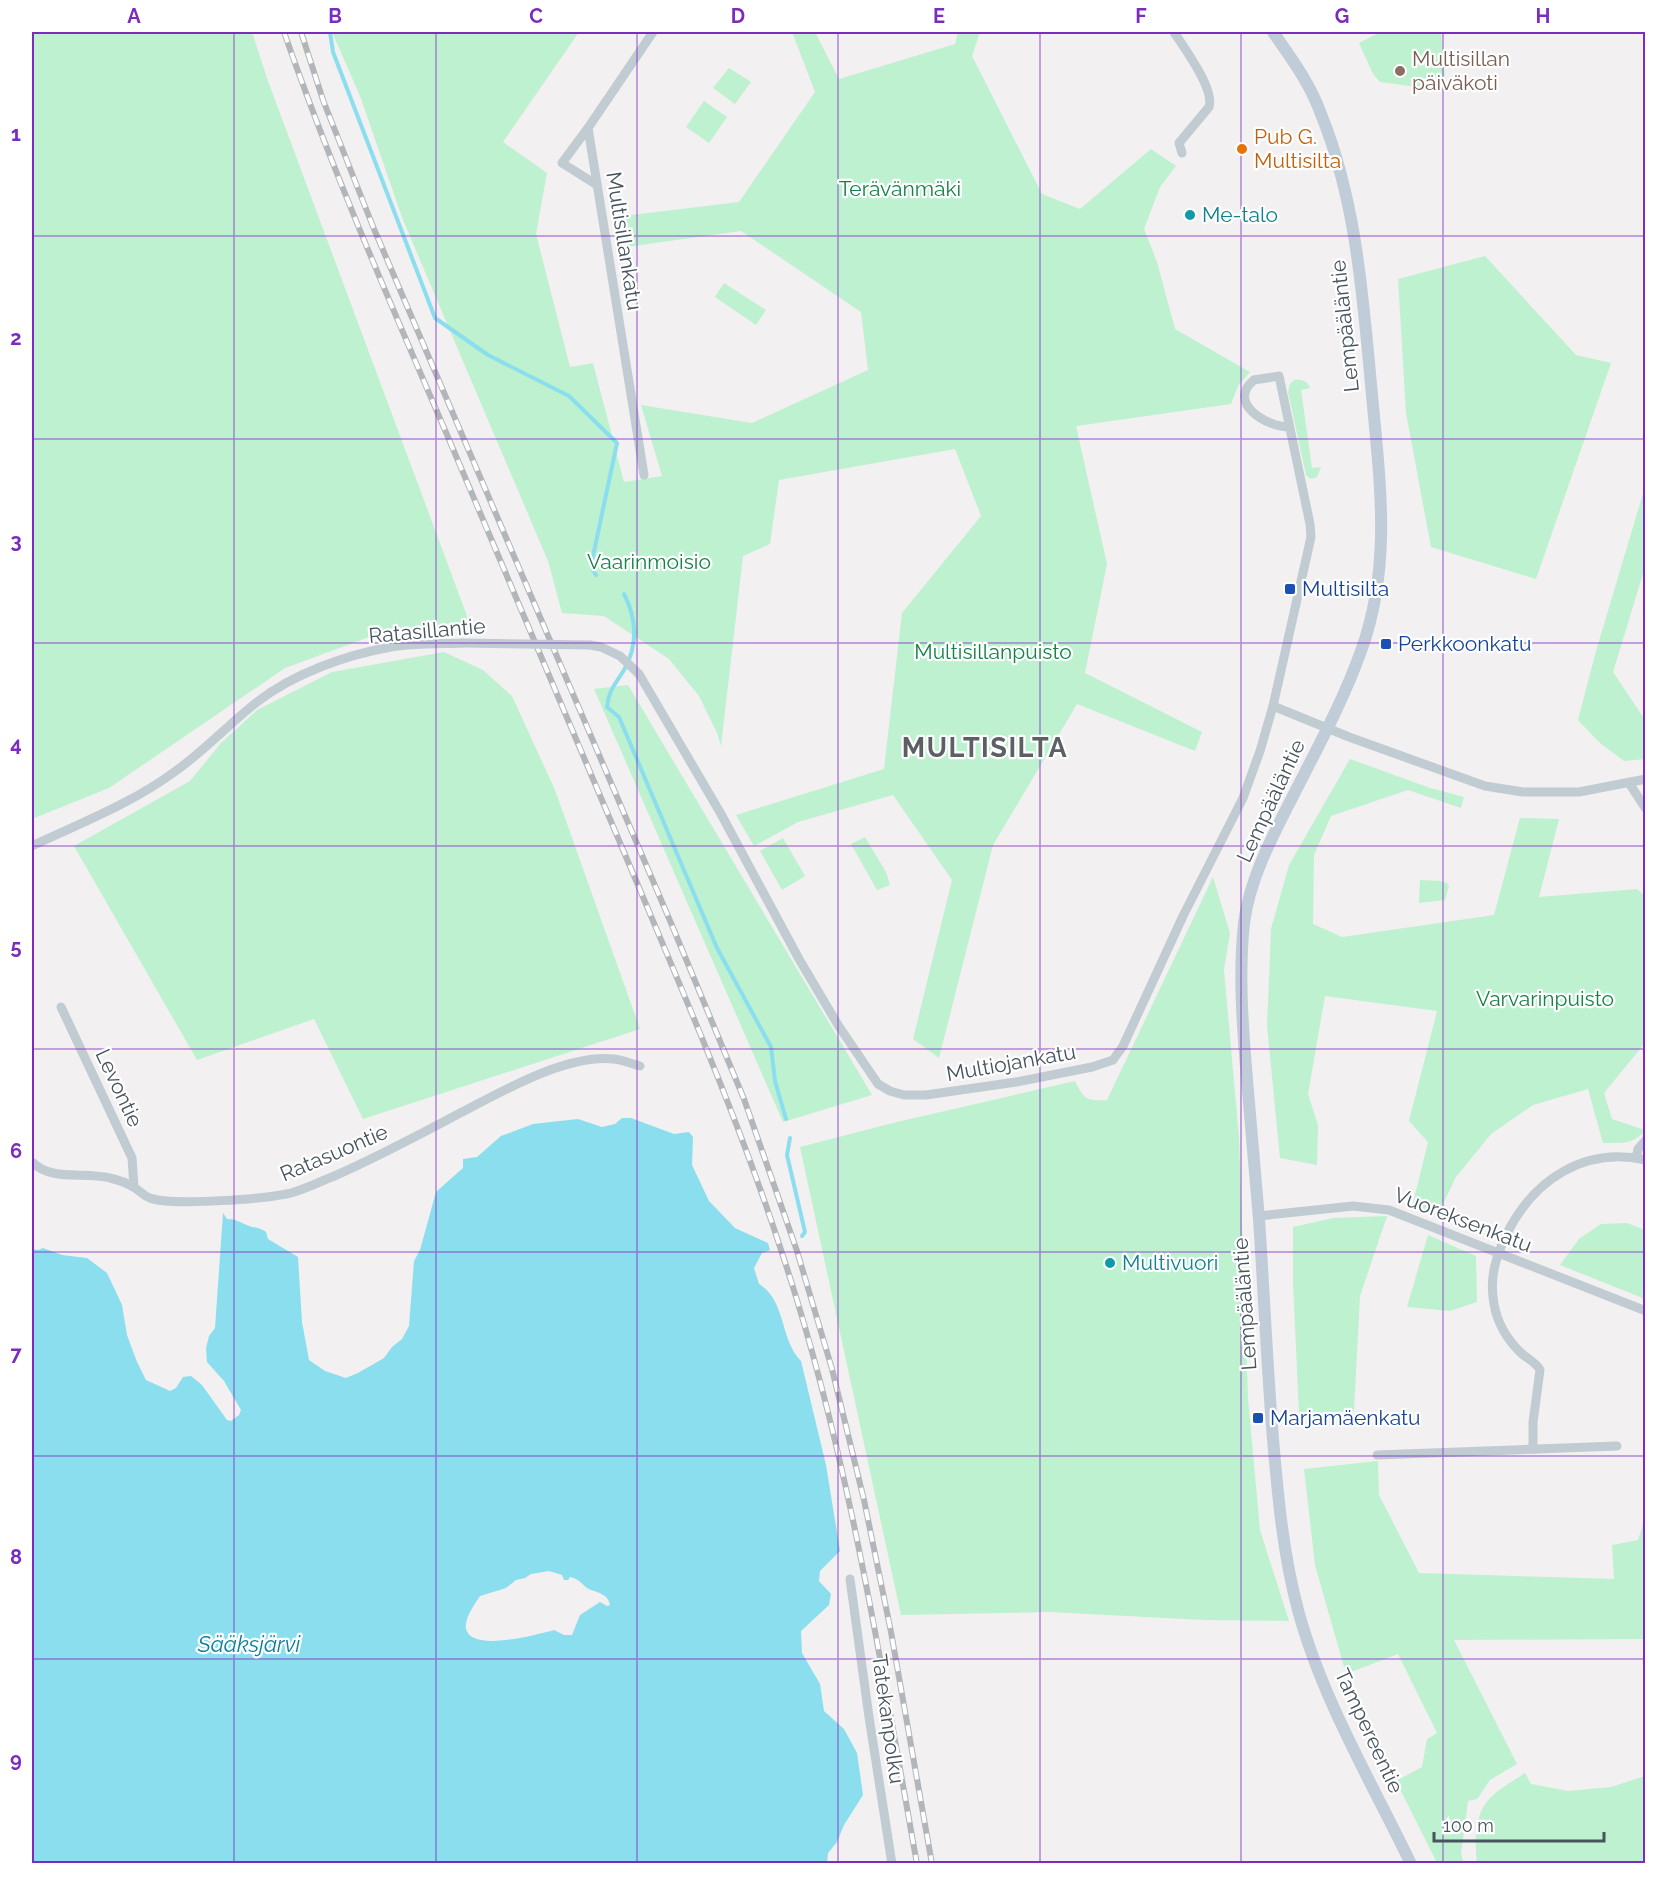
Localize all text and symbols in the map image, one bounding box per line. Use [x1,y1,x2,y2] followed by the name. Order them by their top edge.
[127,4,141,28] text: A
[328,4,342,28] text: B
[529,4,543,28] text: C
[731,4,745,28] text: D
[933,4,945,28] text: E
[1135,4,1147,28] text: F
[1335,4,1349,28] text: G
[1536,4,1550,28] text: H
[1412,46,1510,95] place label: Multisillan päiväkoti
[1393,64,1407,78] marker: Multisillan päiväkoti
[11,122,21,146] text: 1
[1254,124,1341,173] place label: Pub G. Multisilta
[1235,142,1249,156] marker: Pub G. Multisilta
[601,170,648,312] street label: Multisillankatu
[839,176,961,201] park label: Terävänmäki
[1202,202,1278,227] place label: Me-talo
[1183,208,1197,222] marker: Me-talo
[1325,259,1364,393] street label: Lempääläntie
[10,326,22,350] text: 2
[10,529,22,553] text: 3
[587,549,711,574] park label: Vaarinmoisio
[1302,576,1389,601] place label: Multisilta
[1283,582,1297,596] marker: Multisilta
[368,613,486,648] street label: Ratasillantie
[1398,631,1531,656] place label: Perkkoonkatu
[1379,637,1393,651] marker: Perkkoonkatu
[914,639,1072,664] park label: Multisillanpuisto
[10,732,22,756] text: 4
[902,732,1068,763] district label: MULTISILTA
[1231,735,1310,866] street label: Lempääläntie
[10,935,22,959] text: 5
[1476,986,1614,1011] park label: Varvarinpuisto
[944,1039,1078,1086] street label: Multiojankatu
[90,1045,148,1131] street label: Levontie
[276,1119,391,1186] street label: Ratasuontie
[10,1139,22,1163] text: 6
[1391,1182,1536,1257] street label: Vuoreksenkatu
[1227,1237,1262,1371] street label: Lempääläntie
[1122,1250,1218,1275] place label: Multivuori
[1103,1256,1117,1270] marker: Multivuori
[10,1342,22,1366] text: 7
[1270,1405,1421,1430] place label: Marjamäenkatu
[1251,1411,1265,1425] marker: Marjamäenkatu
[10,1545,22,1569] text: 8
[197,1631,301,1657] water label: Sääksjärvi
[867,1652,910,1785] street label: Tatekanpolku
[1330,1665,1409,1797] street label: Tampereentie
[10,1748,22,1772] text: 9
[1434,1805,1604,1843] scale bar
[1443,1815,1494,1836] text: 100 m

